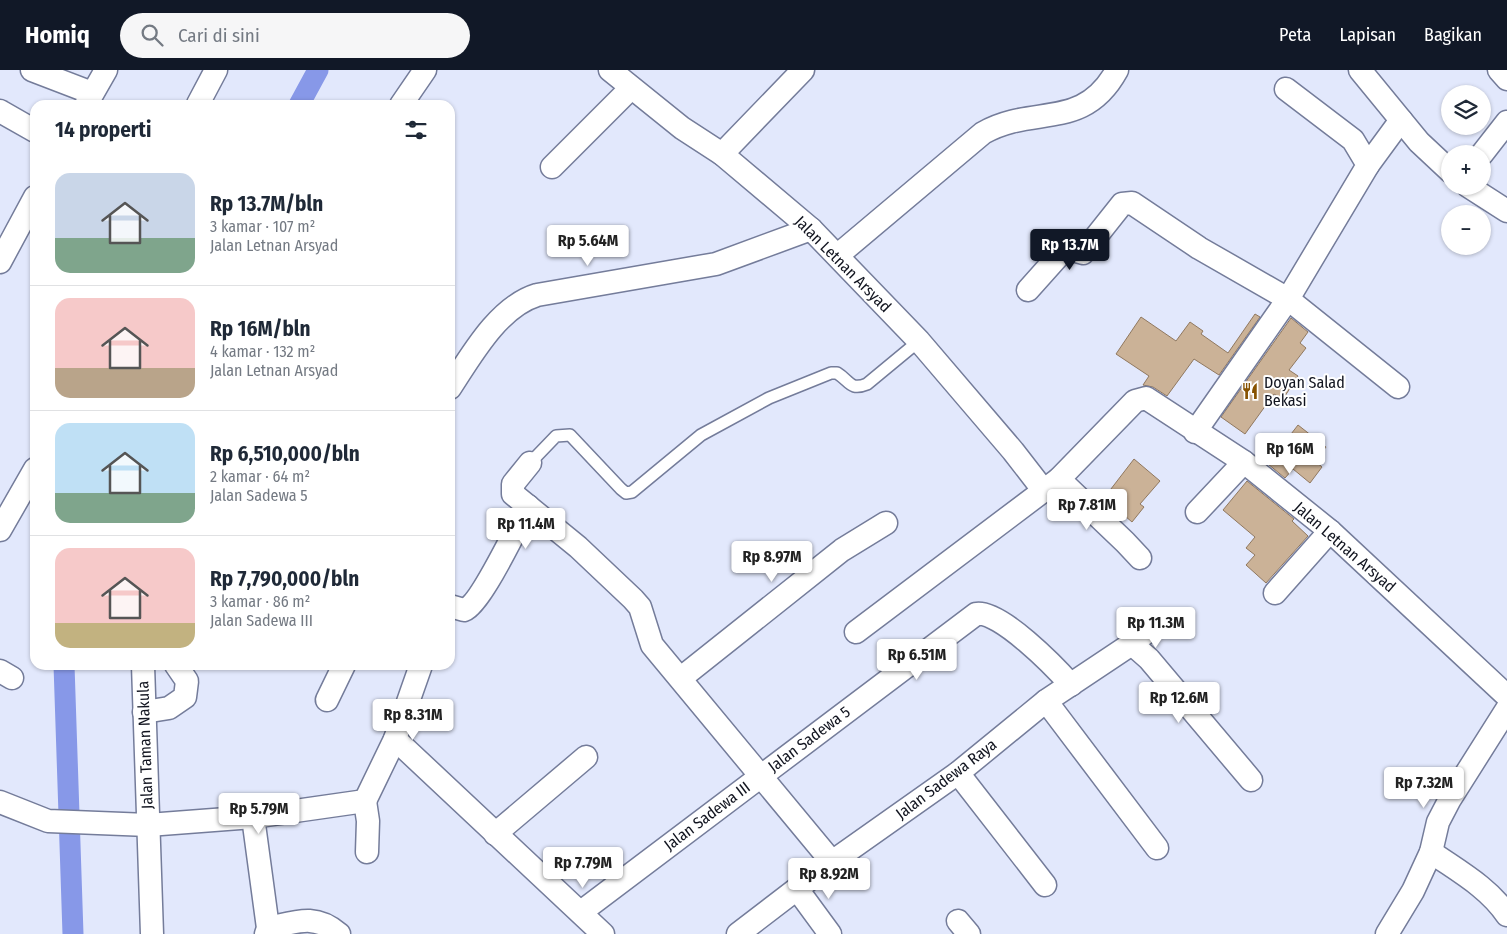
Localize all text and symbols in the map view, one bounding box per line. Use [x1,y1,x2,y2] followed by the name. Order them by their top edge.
[120,13,470,58] search box
[25,21,90,49] text: Homiq
[138,21,166,49] icon: search
[178,24,260,47] text: Cari di sini
[1279,24,1311,46] text: Peta
[1339,24,1396,46] text: Lapisan
[1424,24,1482,46] text: Bagikan
[1441,85,1491,255] map controls
[1441,85,1491,135] button: layers
[402,116,430,144] icon: filters
[55,117,151,143] text: 14 properti
[1441,145,1491,195] button: +
[210,191,323,217] text: Rp 13.7M/bln
[95,193,155,253] icon: home
[1441,205,1491,255] button: −
[791,212,895,316] street label: Jalan Letnan Arsyad
[210,217,315,236] text: 3 kamar · 107 m²
[536,224,640,267] pin: Rp 5.64M
[1018,228,1122,271] pin: Rp 13.7M
[558,231,618,250] text: Rp 5.64M
[1041,235,1099,254] text: Rp 13.7M
[210,236,338,255] text: Jalan Letnan Arsyad
[210,316,311,342] text: Rp 16M/bln
[95,318,155,378] icon: home
[210,342,315,361] text: 4 kamar · 132 m²
[210,361,338,380] text: Jalan Letnan Arsyad
[1264,373,1345,410] place label: Doyan Salad Bekasi
[1240,381,1260,401] restaurant icon: Doyan Salad Bekasi
[1249,432,1331,475] pin: Rp 16M
[1266,439,1314,458] text: Rp 16M
[210,441,360,467] text: Rp 6,510,000/bln
[95,443,155,503] icon: home
[210,467,310,486] text: 2 kamar · 64 m²
[210,486,308,505] text: Jalan Sadewa 5
[1035,488,1139,531] pin: Rp 7.81M
[1058,495,1116,514] text: Rp 7.81M
[1290,498,1400,596] street label: Jalan Letnan Arsyad
[474,508,578,550] pin: Rp 11.4M
[497,514,555,533] text: Rp 11.4M
[720,540,824,583] pin: Rp 8.97M
[742,547,802,566] text: Rp 8.97M
[210,566,359,592] text: Rp 7,790,000/bln
[95,568,155,628] icon: home
[210,592,310,611] text: 3 kamar · 86 m²
[1104,606,1208,649] pin: Rp 11.3M
[210,611,313,630] text: Jalan Sadewa III
[1127,613,1185,632] text: Rp 11.3M
[865,638,969,681] pin: Rp 6.51M
[888,645,946,664] text: Rp 6.51M
[133,680,157,809] street label: Jalan Taman Nakula
[1127,682,1231,724] pin: Rp 12.6M
[1150,688,1208,707] text: Rp 12.6M
[361,698,465,741] pin: Rp 8.31M
[764,702,854,776] street label: Jalan Sadewa 5
[384,705,442,724] text: Rp 8.31M
[892,735,1000,823] street label: Jalan Sadewa Raya
[1372,766,1476,809] pin: Rp 7.32M
[1395,773,1453,792] text: Rp 7.32M
[660,777,754,855] street label: Jalan Sadewa III
[207,792,311,835] pin: Rp 5.79M
[229,799,289,818] text: Rp 5.79M
[531,846,635,889] pin: Rp 7.79M
[554,853,612,872] text: Rp 7.79M
[777,858,881,900] pin: Rp 8.92M
[799,864,859,883] text: Rp 8.92M

